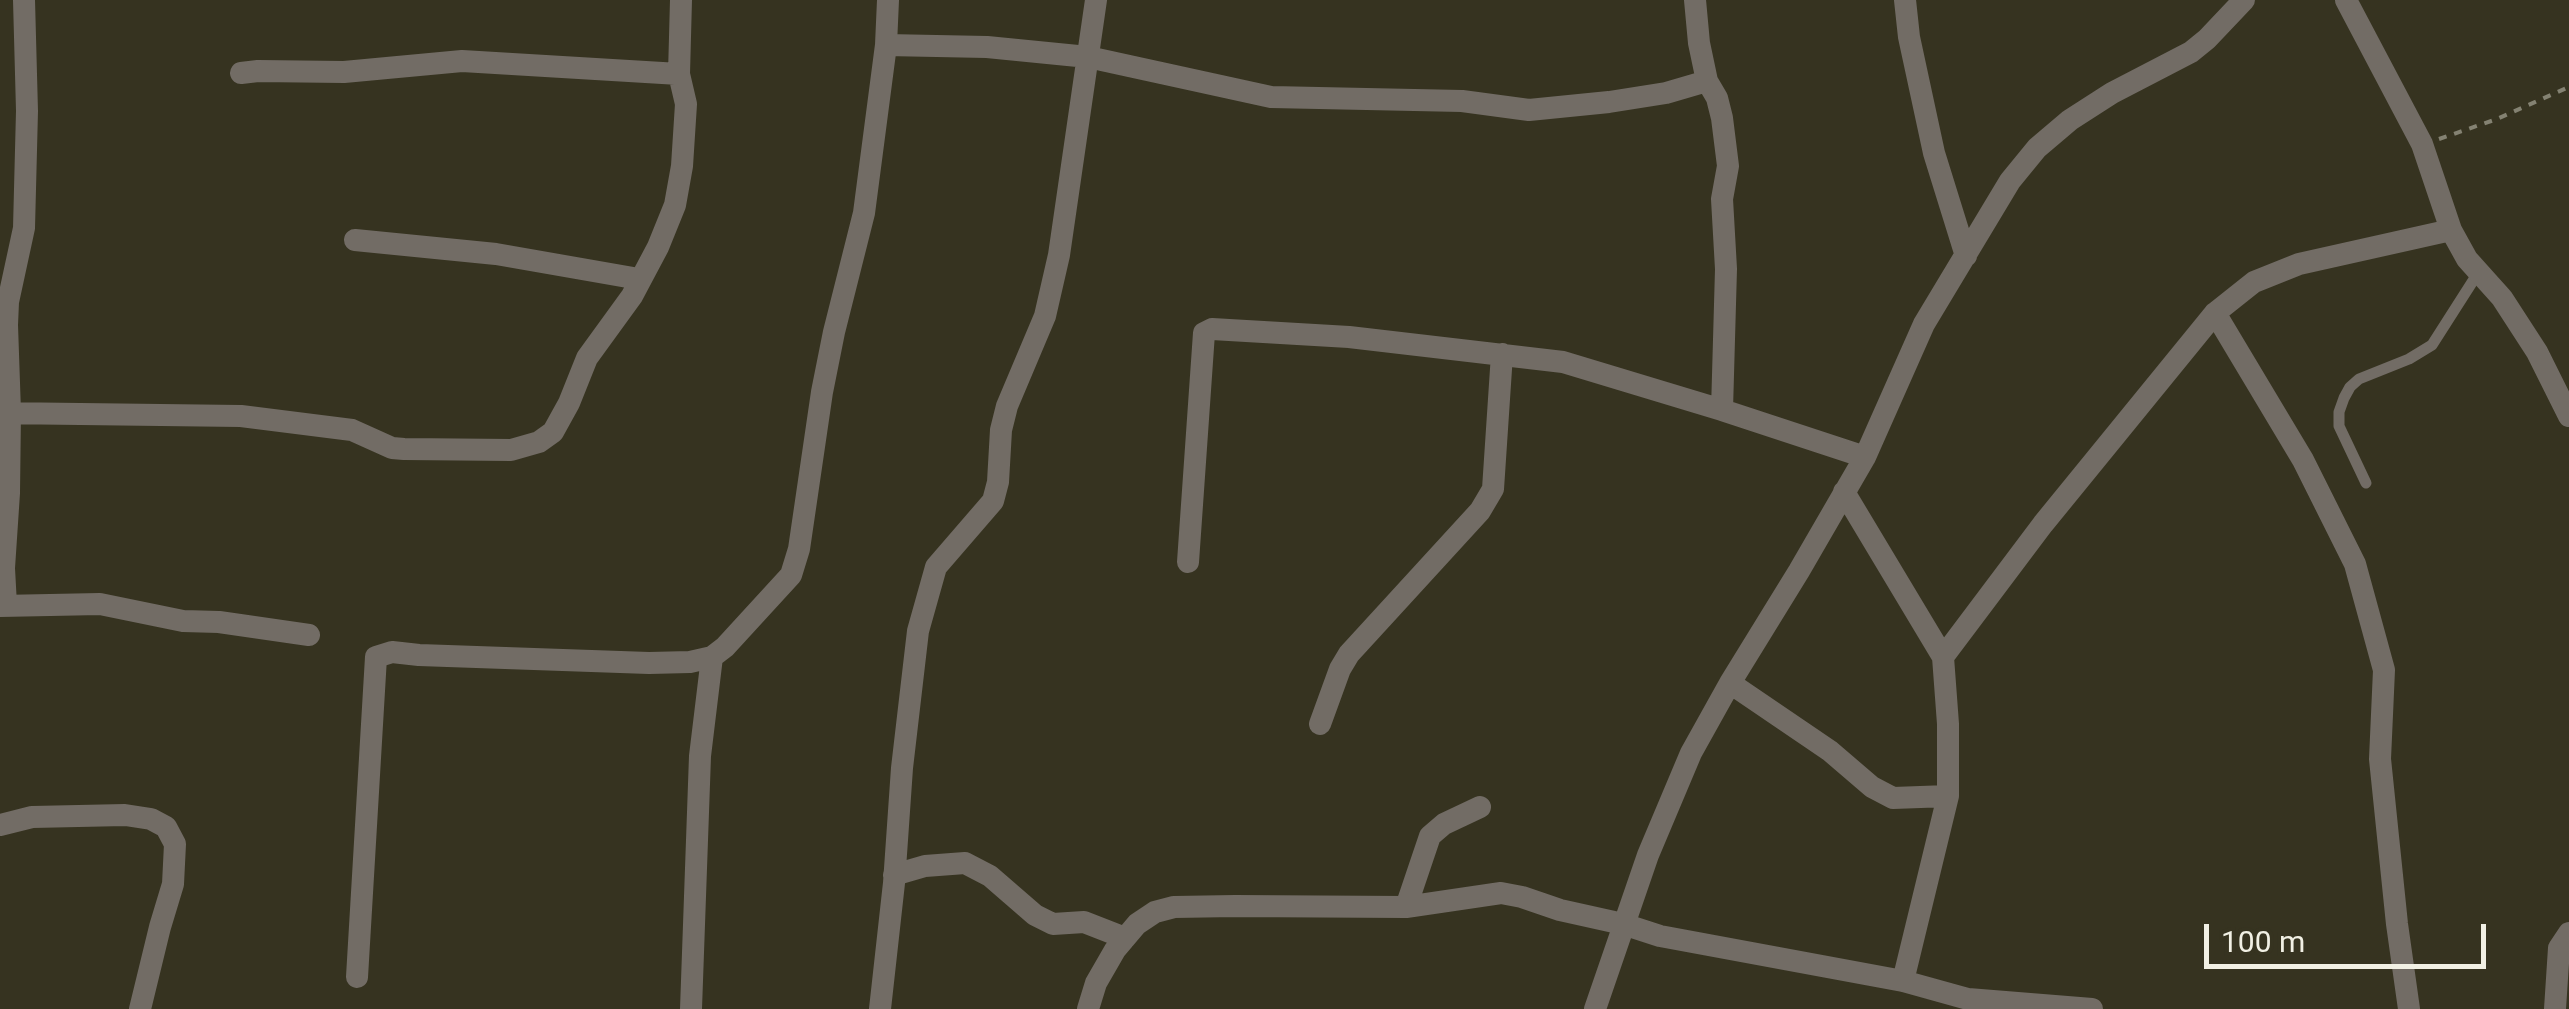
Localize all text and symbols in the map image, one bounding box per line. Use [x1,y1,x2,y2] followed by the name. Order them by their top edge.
[2209,904,2492,966] scale bar
[2221,924,2305,959] text: 100 m

